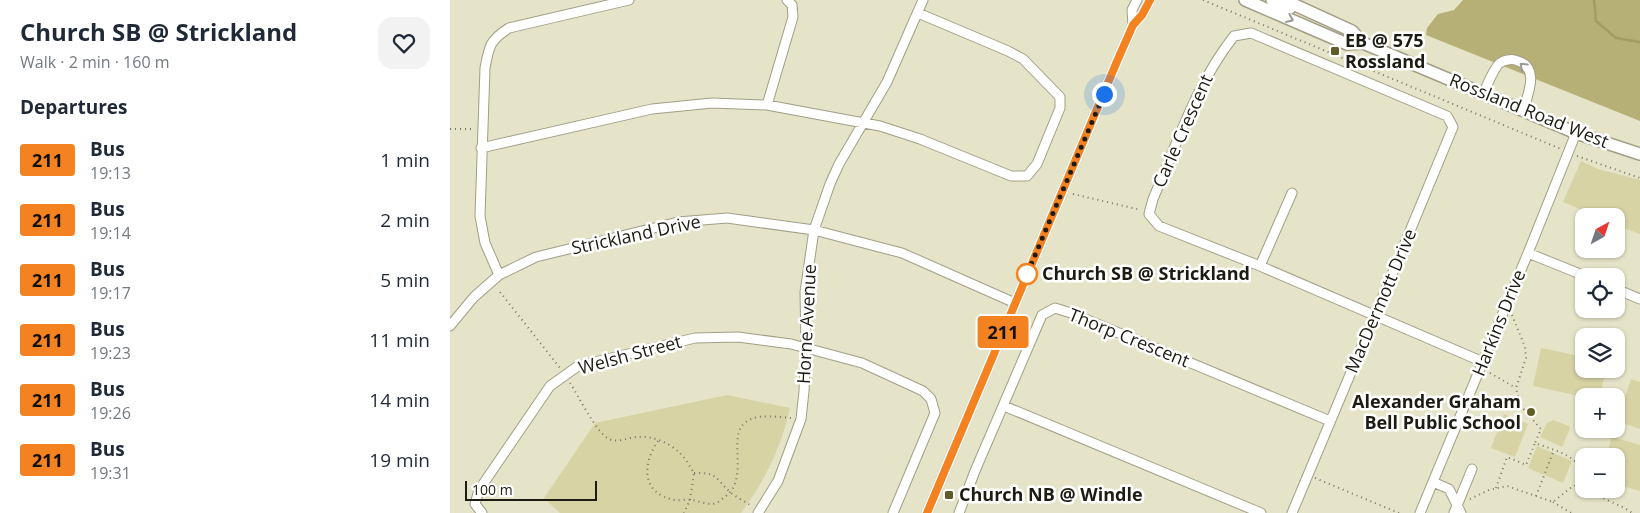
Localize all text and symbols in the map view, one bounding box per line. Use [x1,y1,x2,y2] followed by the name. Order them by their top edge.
[1285,13,1294,24] one-way arrow
[20,15,297,48] text: Church SB @ Strickland
[378,17,430,69] button: heart
[1345,28,1426,73] place label: EB @ 575 Rossland
[1329,45,1341,57] marker: EB @ 575 Rossland
[20,51,170,73] text: Walk · 2 min · 160 m
[1520,63,1529,72] one-way arrow
[1446,67,1613,153] street label: Rossland Road West
[1146,70,1218,191] street label: Carle Crescent
[1092,82,1117,107] your location
[20,94,127,120] text: Departures
[90,136,125,162] text: Bus
[380,147,430,173] text: 1 min
[32,148,63,172] text: 211
[90,162,131,184] text: 19:13
[90,196,125,222] text: Bus
[380,207,430,233] text: 2 min
[32,208,63,232] text: 211
[1575,208,1625,258] north arrow
[1575,208,1625,498] map controls
[569,209,703,259] street label: Strickland Drive
[90,222,131,244] text: 19:14
[1339,225,1421,376] street label: MacDermott Drive
[90,256,125,282] text: Bus
[1042,261,1250,285] place label: Church SB @ Strickland
[791,263,821,384] street label: Horne Avenue
[1016,263,1038,285] marker: Church SB @ Strickland
[1466,266,1530,379] street label: Harkins Drive
[380,267,430,293] text: 5 min
[32,268,63,292] text: 211
[1575,268,1625,318] button: locate
[90,282,131,304] text: 19:17
[1065,302,1193,372] street label: Thorp Crescent
[90,316,125,342] text: Bus
[974,316,1032,348] line badge: 211
[988,320,1018,344] text: 211
[369,327,430,353] text: 11 min
[32,328,63,352] text: 211
[1575,328,1625,378] button: layers
[576,329,684,379] street label: Welsh Street
[90,342,131,364] text: 19:23
[90,376,125,402] text: Bus
[369,387,430,413] text: 14 min
[32,388,63,412] text: 211
[1575,388,1625,438] button: +
[1352,389,1521,434] place label: Alexander Graham Bell Public School
[90,402,131,424] text: 19:26
[1525,406,1537,418] marker: Alexander Graham Bell Public School
[90,436,125,462] text: Bus
[369,447,430,473] text: 19 min
[32,448,63,472] text: 211
[1575,448,1625,498] button: −
[90,462,131,484] text: 19:31
[465,478,598,501] scale bar
[472,480,513,499] text: 100 m
[959,482,1143,506] place label: Church NB @ Windle
[943,489,955,501] marker: Church NB @ Windle

